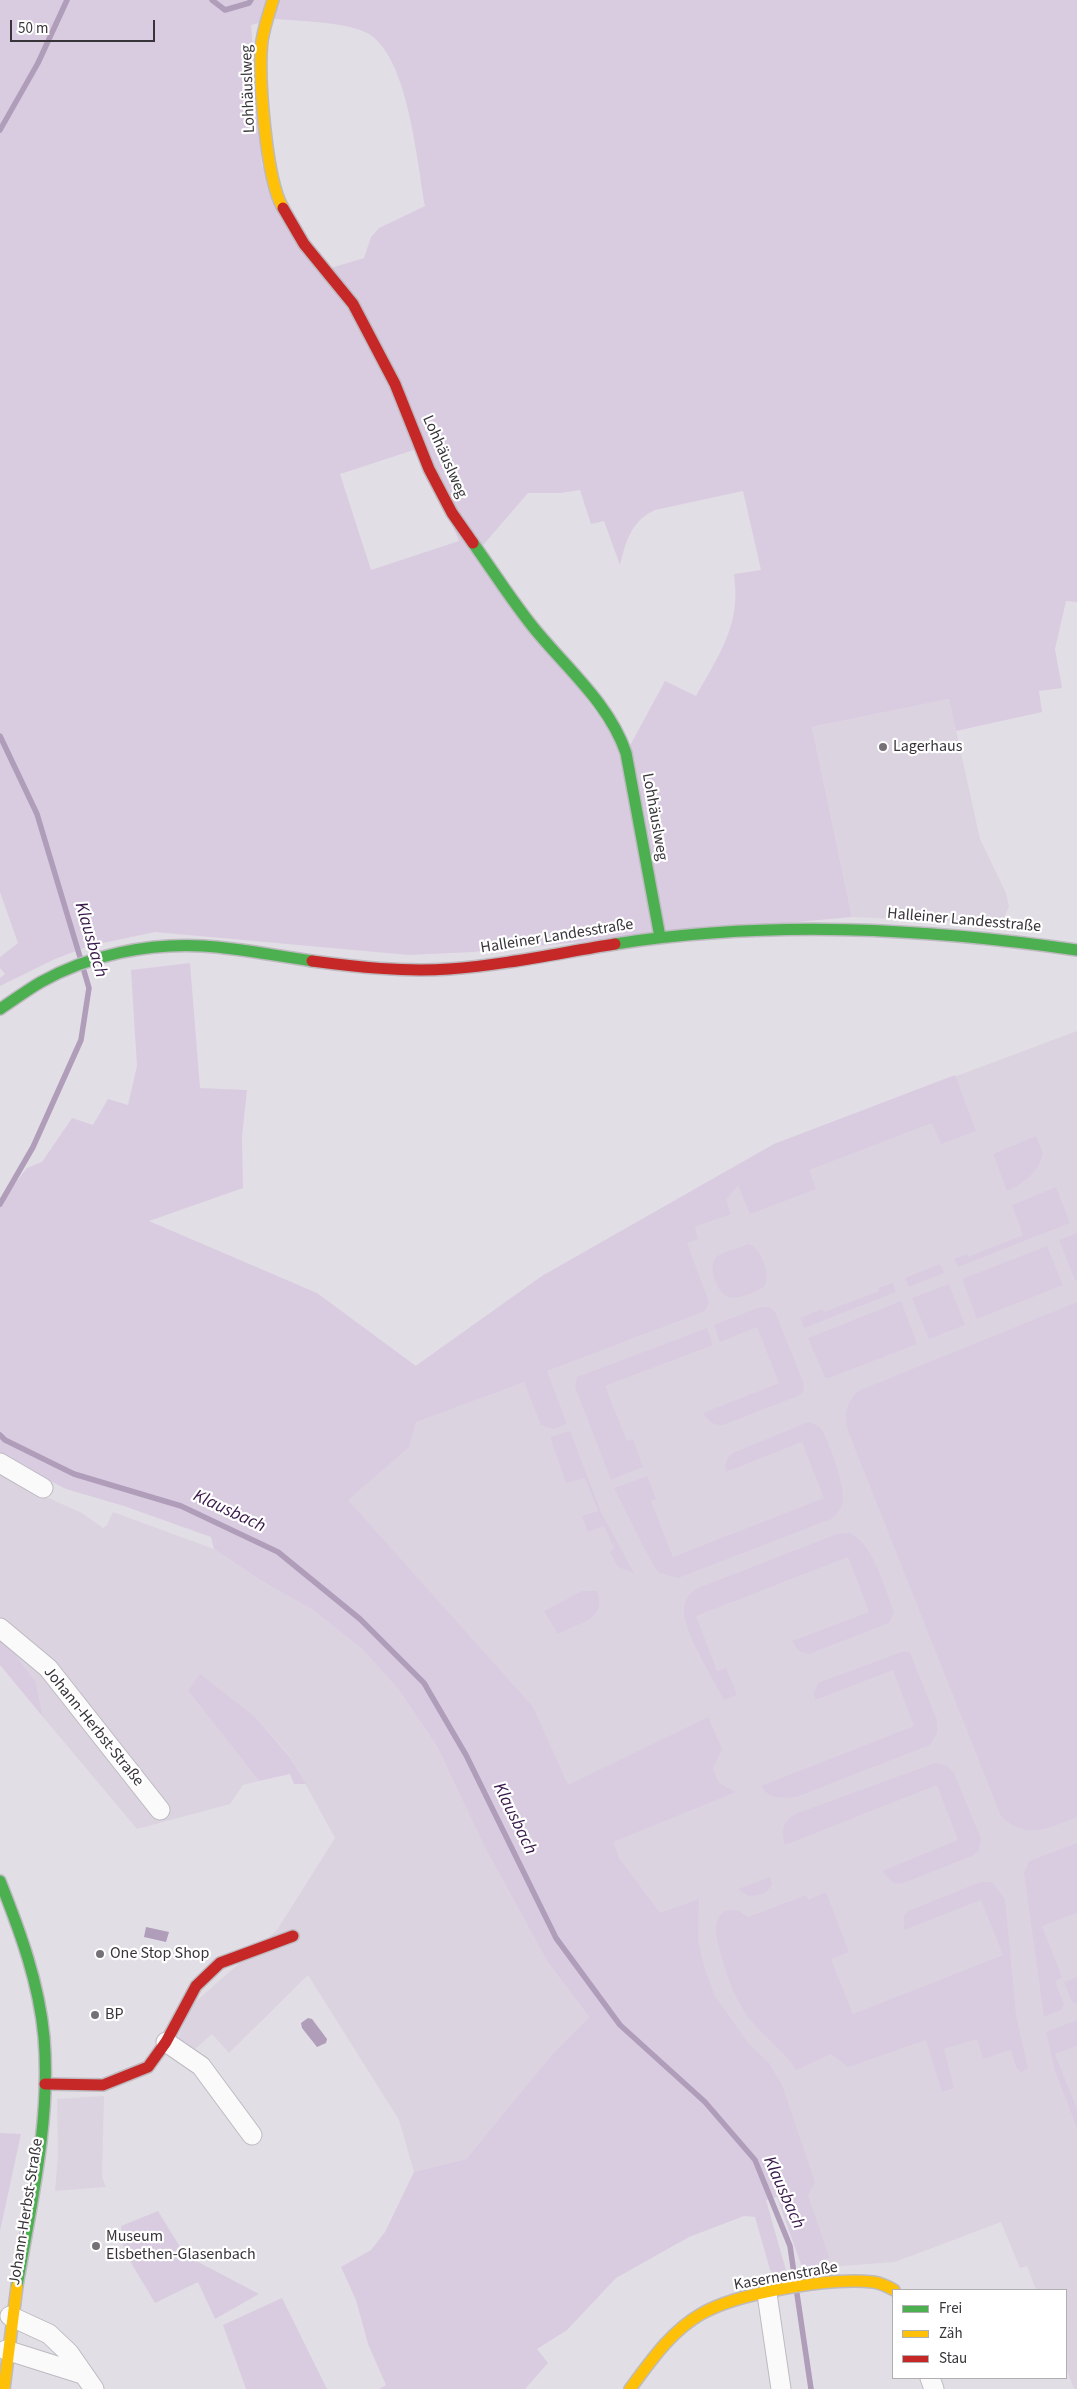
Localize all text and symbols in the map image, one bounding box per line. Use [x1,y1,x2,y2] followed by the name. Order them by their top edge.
[12,10,158,42] scale bar
[18,18,48,39] text: 50 m
[238,44,260,134] street label: Lohhäuslweg
[417,413,471,501] street label: Lohhäuslweg
[893,737,962,757] place label: Lagerhaus
[877,741,889,753] marker: Lagerhaus
[637,772,671,862] street label: Lohhäuslweg
[69,900,111,980] water label: Klausbach
[886,905,1042,937] street label: Halleiner Landesstraße
[479,915,635,959] street label: Halleiner Landesstraße
[189,1486,269,1538] water label: Klausbach
[39,1663,147,1791] street label: Johann-Herbst-Straße
[487,1780,541,1858] water label: Klausbach
[110,1944,209,1964] place label: One Stop Shop
[94,1948,106,1960] marker: One Stop Shop
[105,2005,123,2025] place label: BP
[89,2009,101,2021] marker: BP
[6,2137,48,2287] street label: Johann-Herbst-Straße
[757,2153,809,2233] water label: Klausbach
[106,2227,256,2265] place label: Museum Elsbethen-Glasenbach
[90,2240,102,2252] marker: Museum Elsbethen-Glasenbach
[733,2258,839,2296] street label: Kasernenstraße
[892,2289,1067,2379] legend
[939,2298,962,2319] text: Frei
[939,2323,963,2344] text: Zäh
[939,2348,967,2369] text: Stau

